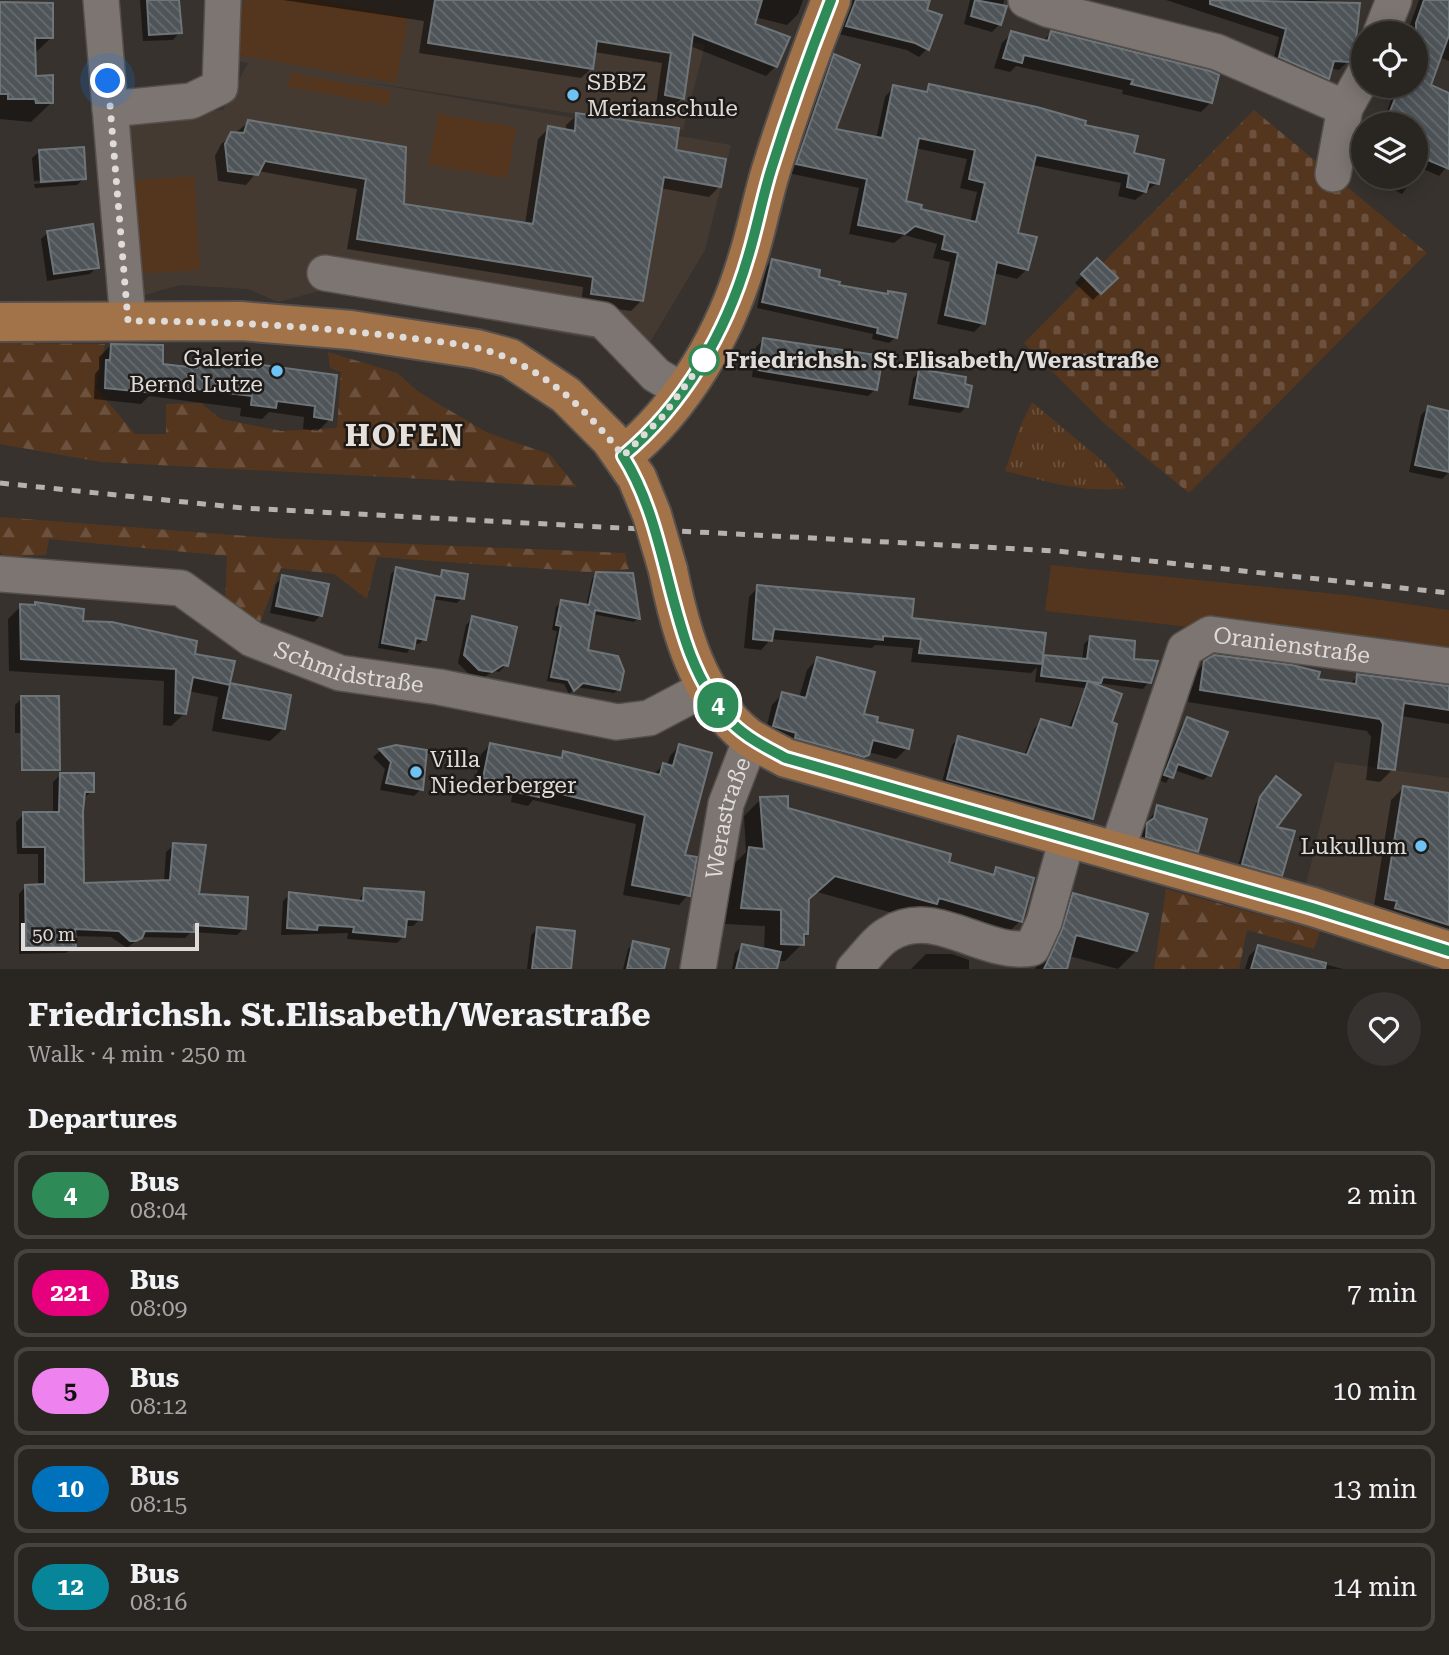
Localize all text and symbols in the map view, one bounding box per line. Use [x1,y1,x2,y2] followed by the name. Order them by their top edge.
[1351,21,1428,189] map controls
[1351,21,1428,98] button: locate
[90,63,125,98] your location
[587,69,738,122] place label: SBBZ Merianschule
[565,87,581,103] marker: SBBZ Merianschule
[1351,112,1428,189] button: layers
[129,345,263,398] place label: Galerie Bernd Lutze
[689,345,719,375] marker: Friedrichsh. St.Elisabeth/Werastraße
[725,347,1159,374] place label: Friedrichsh. St.Elisabeth/Werastraße
[269,363,285,379] marker: Galerie Bernd Lutze
[345,418,465,453] district label: HOFEN
[1212,622,1372,669] street label: Oranienstraße
[270,636,426,699] street label: Schmidstraße
[695,682,741,728] line badge: 4
[711,691,725,719] text: 4
[430,746,576,799] place label: Villa Niederberger
[700,753,757,881] street label: Werastraße
[408,764,424,780] marker: Villa Niederberger
[1300,833,1407,860] place label: Lukullum
[1413,838,1429,854] marker: Lukullum
[21,920,200,952] scale bar
[32,923,75,946] text: 50 m
[1347,992,1421,1066] button: heart
[28,995,651,1034] text: Friedrichsh. St.Elisabeth/Werastraße
[28,1041,247,1068] text: Walk · 4 min · 250 m
[28,1104,177,1134] text: Departures
[130,1167,179,1197] text: Bus
[1347,1180,1417,1210] text: 2 min
[64,1181,77,1209] text: 4
[130,1197,187,1224] text: 08:04
[130,1265,179,1295] text: Bus
[1347,1278,1417,1308] text: 7 min
[50,1279,91,1307] text: 221
[130,1295,187,1322] text: 08:09
[130,1363,179,1393] text: Bus
[1333,1376,1417,1406] text: 10 min
[64,1377,77,1405] text: 5
[130,1393,187,1420] text: 08:12
[130,1461,179,1491] text: Bus
[1333,1474,1417,1504] text: 13 min
[57,1475,84,1503] text: 10
[130,1491,187,1518] text: 08:15
[130,1559,179,1589] text: Bus
[1333,1572,1417,1602] text: 14 min
[57,1573,84,1601] text: 12
[130,1589,187,1616] text: 08:16

